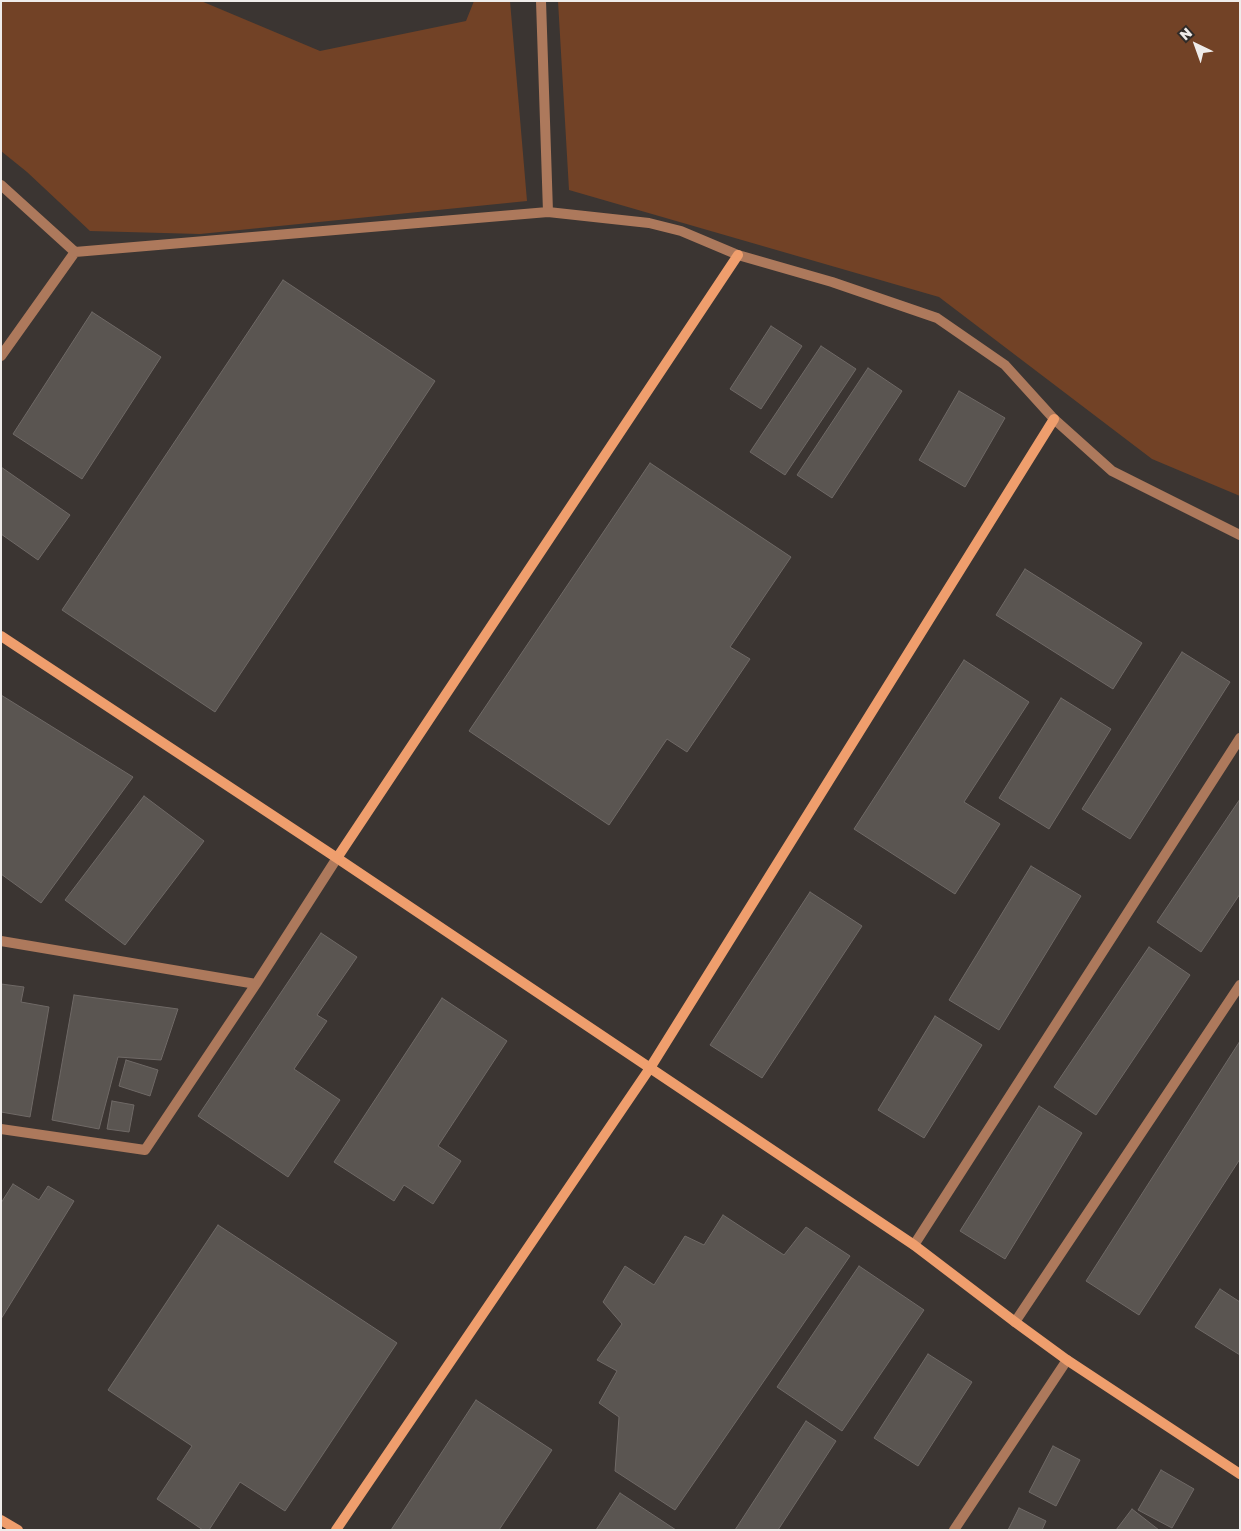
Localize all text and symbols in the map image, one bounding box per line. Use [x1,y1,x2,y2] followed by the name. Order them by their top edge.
[1171,20,1221,70] north arrow
[1176,24,1195,43] text: N

